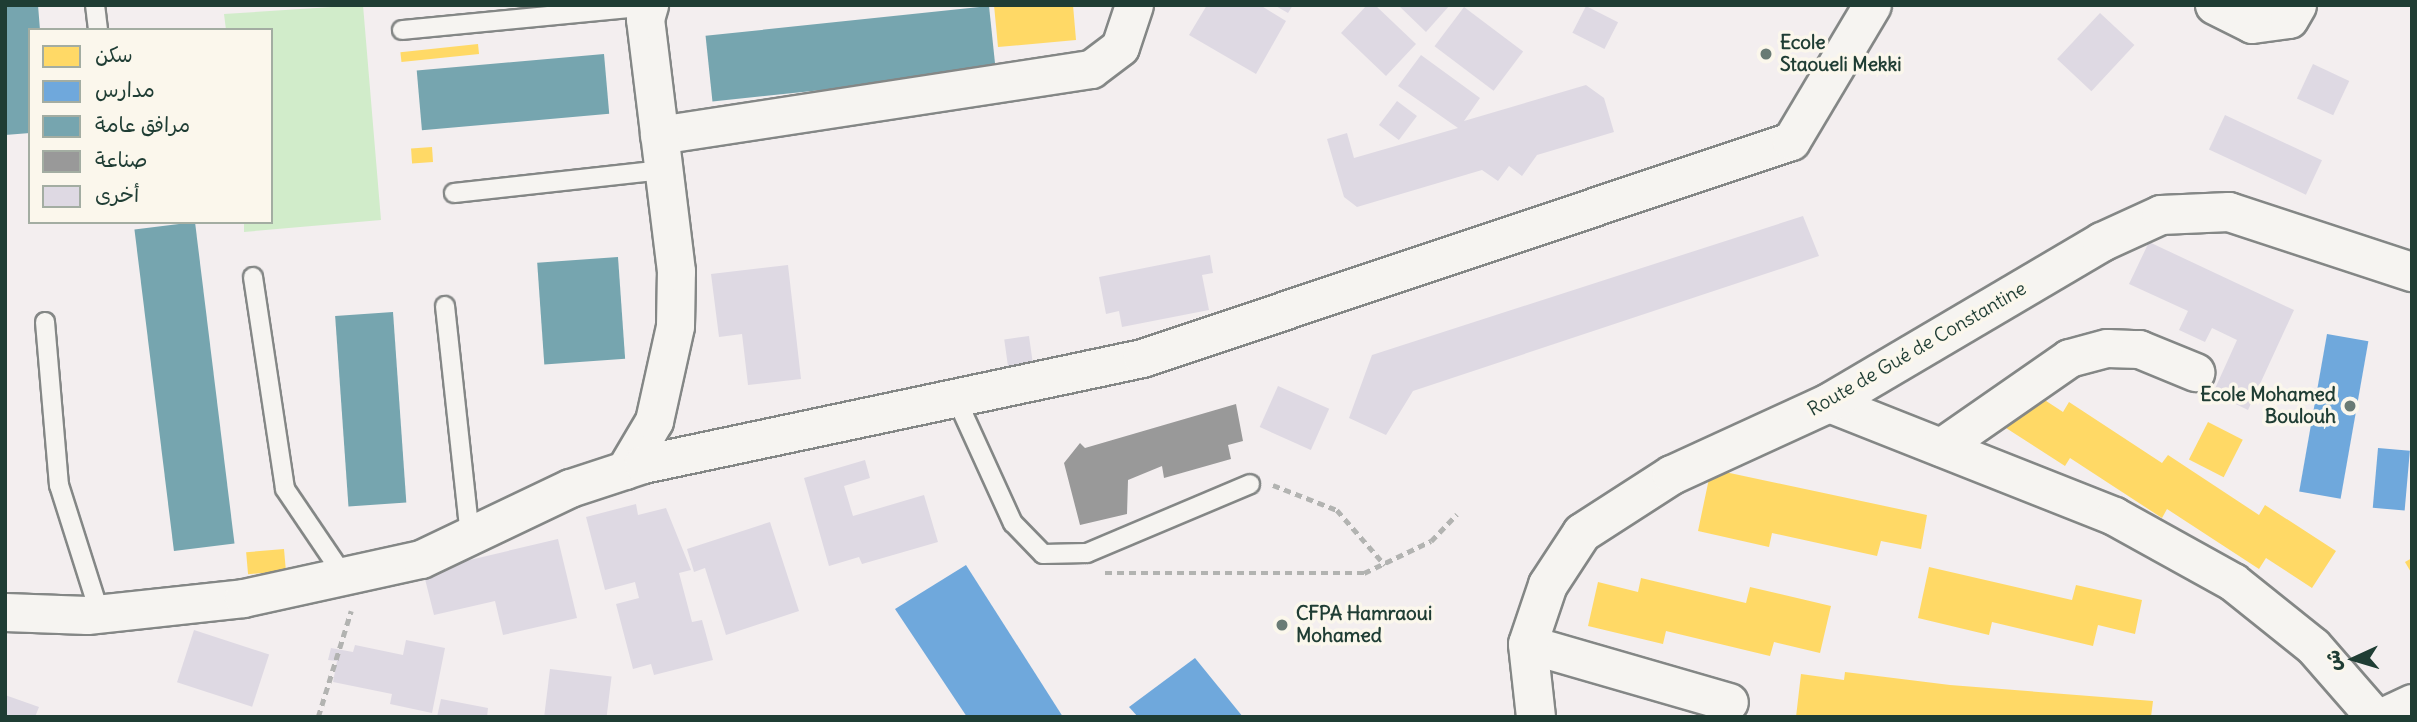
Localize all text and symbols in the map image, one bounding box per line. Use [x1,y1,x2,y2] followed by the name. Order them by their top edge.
[28,28,273,224] legend
[1780,32,1902,76] place label: Ecole Staoueli Mekki
[95,41,133,68] text: سكن
[1758,46,1774,62] marker: Ecole Staoueli Mekki
[95,76,155,103] text: مدارس
[95,111,190,138] text: مرافق عامة
[95,146,148,173] text: صناعة
[95,181,139,208] text: أخرى
[1804,277,2030,421] street label: Route de Gué de Constantine
[2200,384,2336,428] place label: Ecole Mohamed Boulouh
[2342,398,2358,414] marker: Ecole Mohamed Boulouh
[1296,603,1432,647] place label: CFPA Hamraoui Mohamed
[1274,617,1290,633] marker: CFPA Hamraoui Mohamed
[2319,624,2389,694] north arrow
[2320,649,2346,672] text: ش

